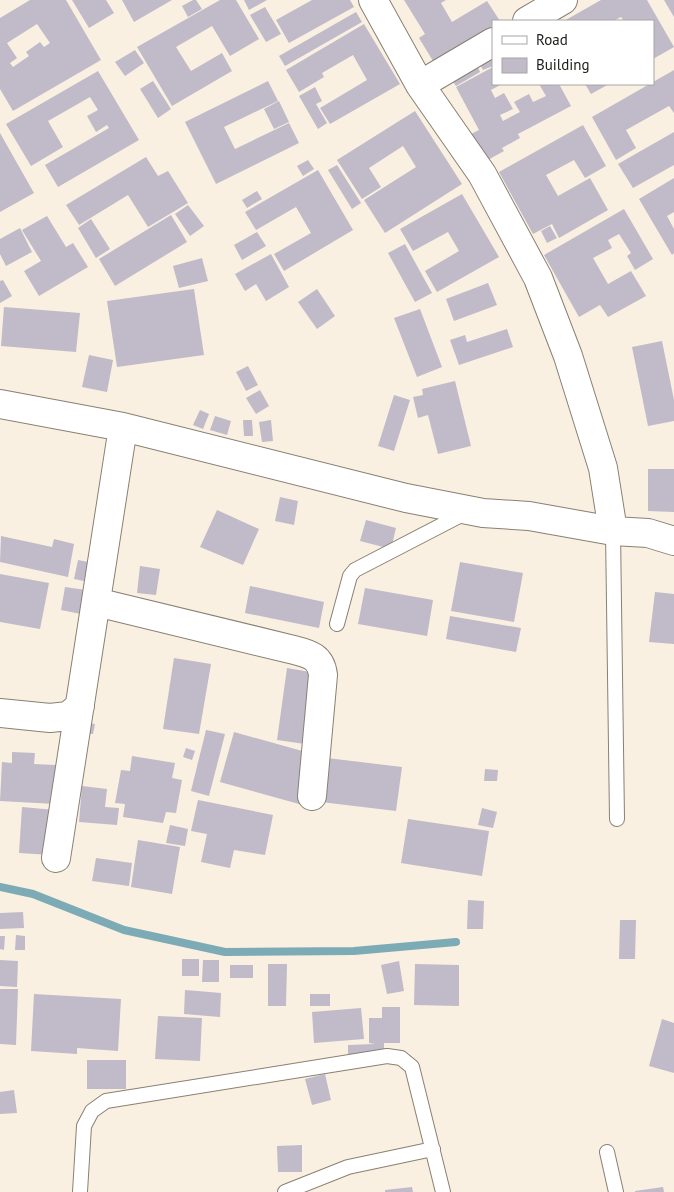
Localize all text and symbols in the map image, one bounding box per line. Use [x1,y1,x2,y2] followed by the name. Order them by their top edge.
[492,20,654,85] legend
[536,30,568,49] text: Road
[536,55,590,74] text: Building

